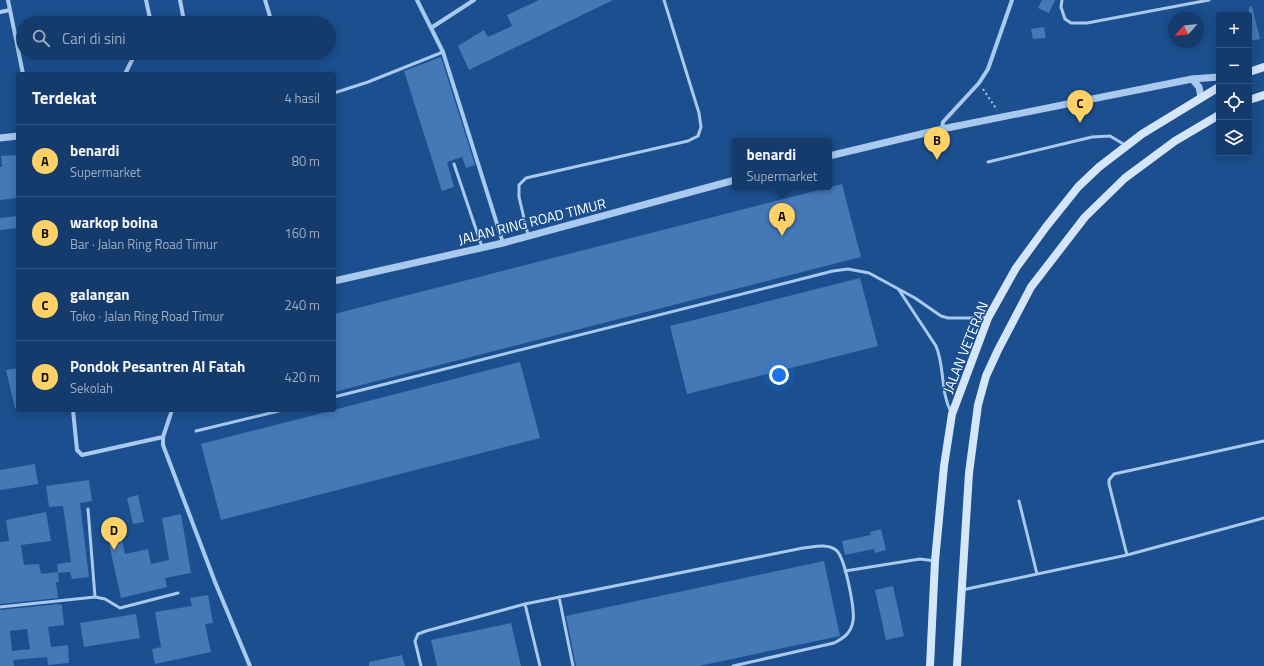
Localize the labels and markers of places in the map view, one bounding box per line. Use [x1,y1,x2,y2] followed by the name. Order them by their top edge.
[1067,90,1093,123] pin: C
[924,127,950,160] pin: B
[769,203,795,236] pin: A
[101,517,127,550] pin: D

